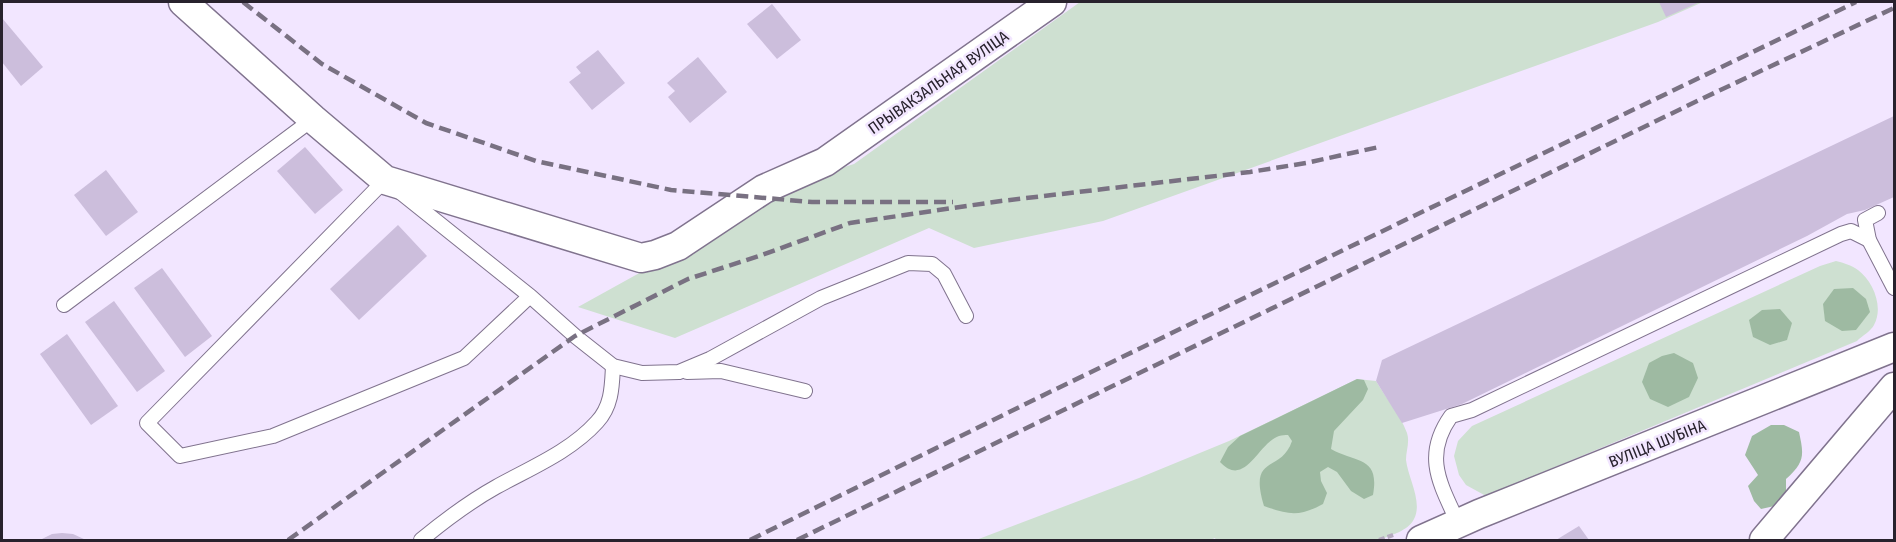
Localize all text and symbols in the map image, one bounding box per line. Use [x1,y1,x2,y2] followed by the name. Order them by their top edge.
[864,26,1013,138] street label: ПРЫВАКЗАЛЬНАЯ ВУЛІЦА
[1606,415,1709,472] street label: ВУЛІЦА ШУБІНА

